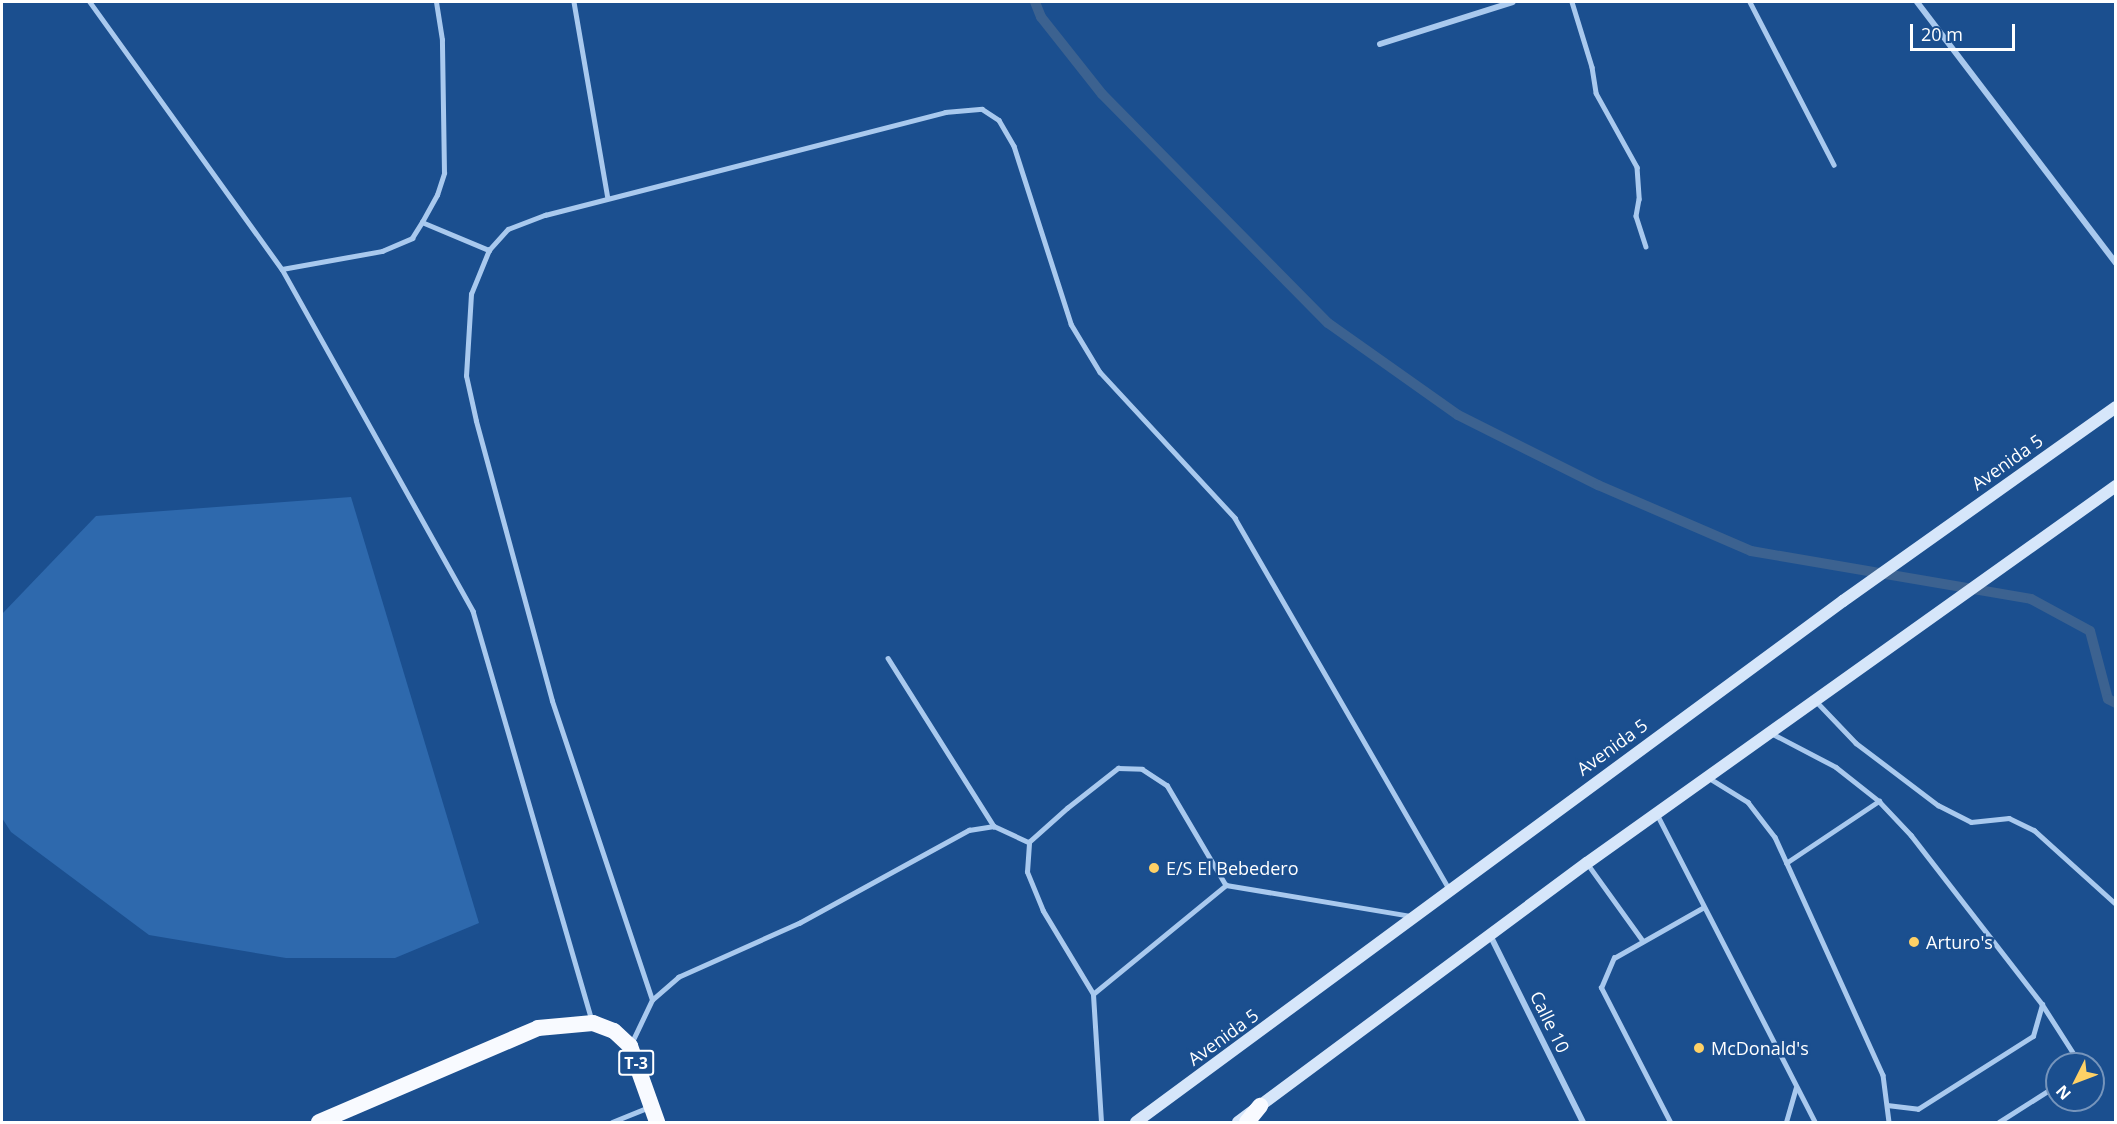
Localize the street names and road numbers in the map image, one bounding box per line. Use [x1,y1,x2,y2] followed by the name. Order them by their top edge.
[1967,430,2047,494] street label: Avenida 5
[1572,714,1652,780] street label: Avenida 5
[1526,988,1574,1056] street label: Calle 10
[1183,1004,1263,1070] street label: Avenida 5
[618,1050,654,1076] road number: T-3

